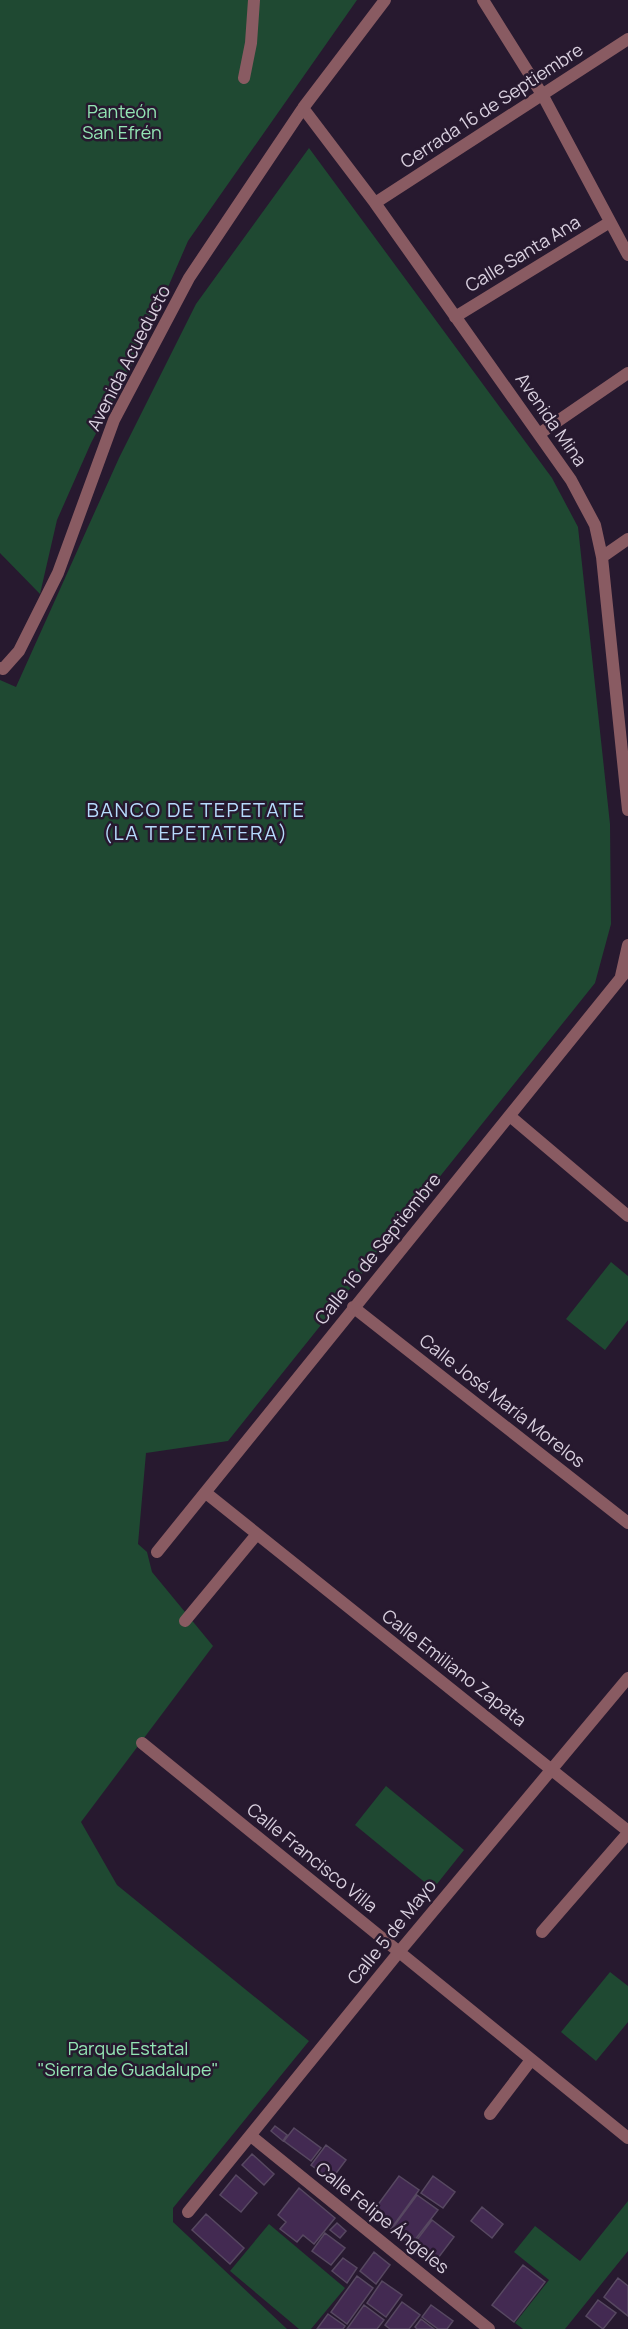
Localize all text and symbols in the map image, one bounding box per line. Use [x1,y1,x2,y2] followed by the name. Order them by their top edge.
[395,37,587,173] street label: Cerrada 16 de Septiembre
[82,99,162,144] park label: Panteón San Efrén
[461,209,584,297] street label: Calle Santa Ana
[81,281,175,434] street label: Avenida Acueducto
[511,368,593,471] street label: Avenida Mina
[87,796,305,846] district label: BANCO DE TEPETATE (LA TEPETATERA)
[309,1168,446,1329] street label: Calle 16 de Septiembre
[415,1328,590,1473] street label: Calle José María Morelos
[377,1603,532,1731] street label: Calle Emiliano Zapata
[242,1797,383,1917] street label: Calle Francisco Villa
[341,1874,441,1989] street label: Calle 5 de Mayo
[37,2036,219,2081] park label: Parque Estatal "Sierra de Guadalupe"
[311,2156,454,2279] street label: Calle Felipe Ángeles

